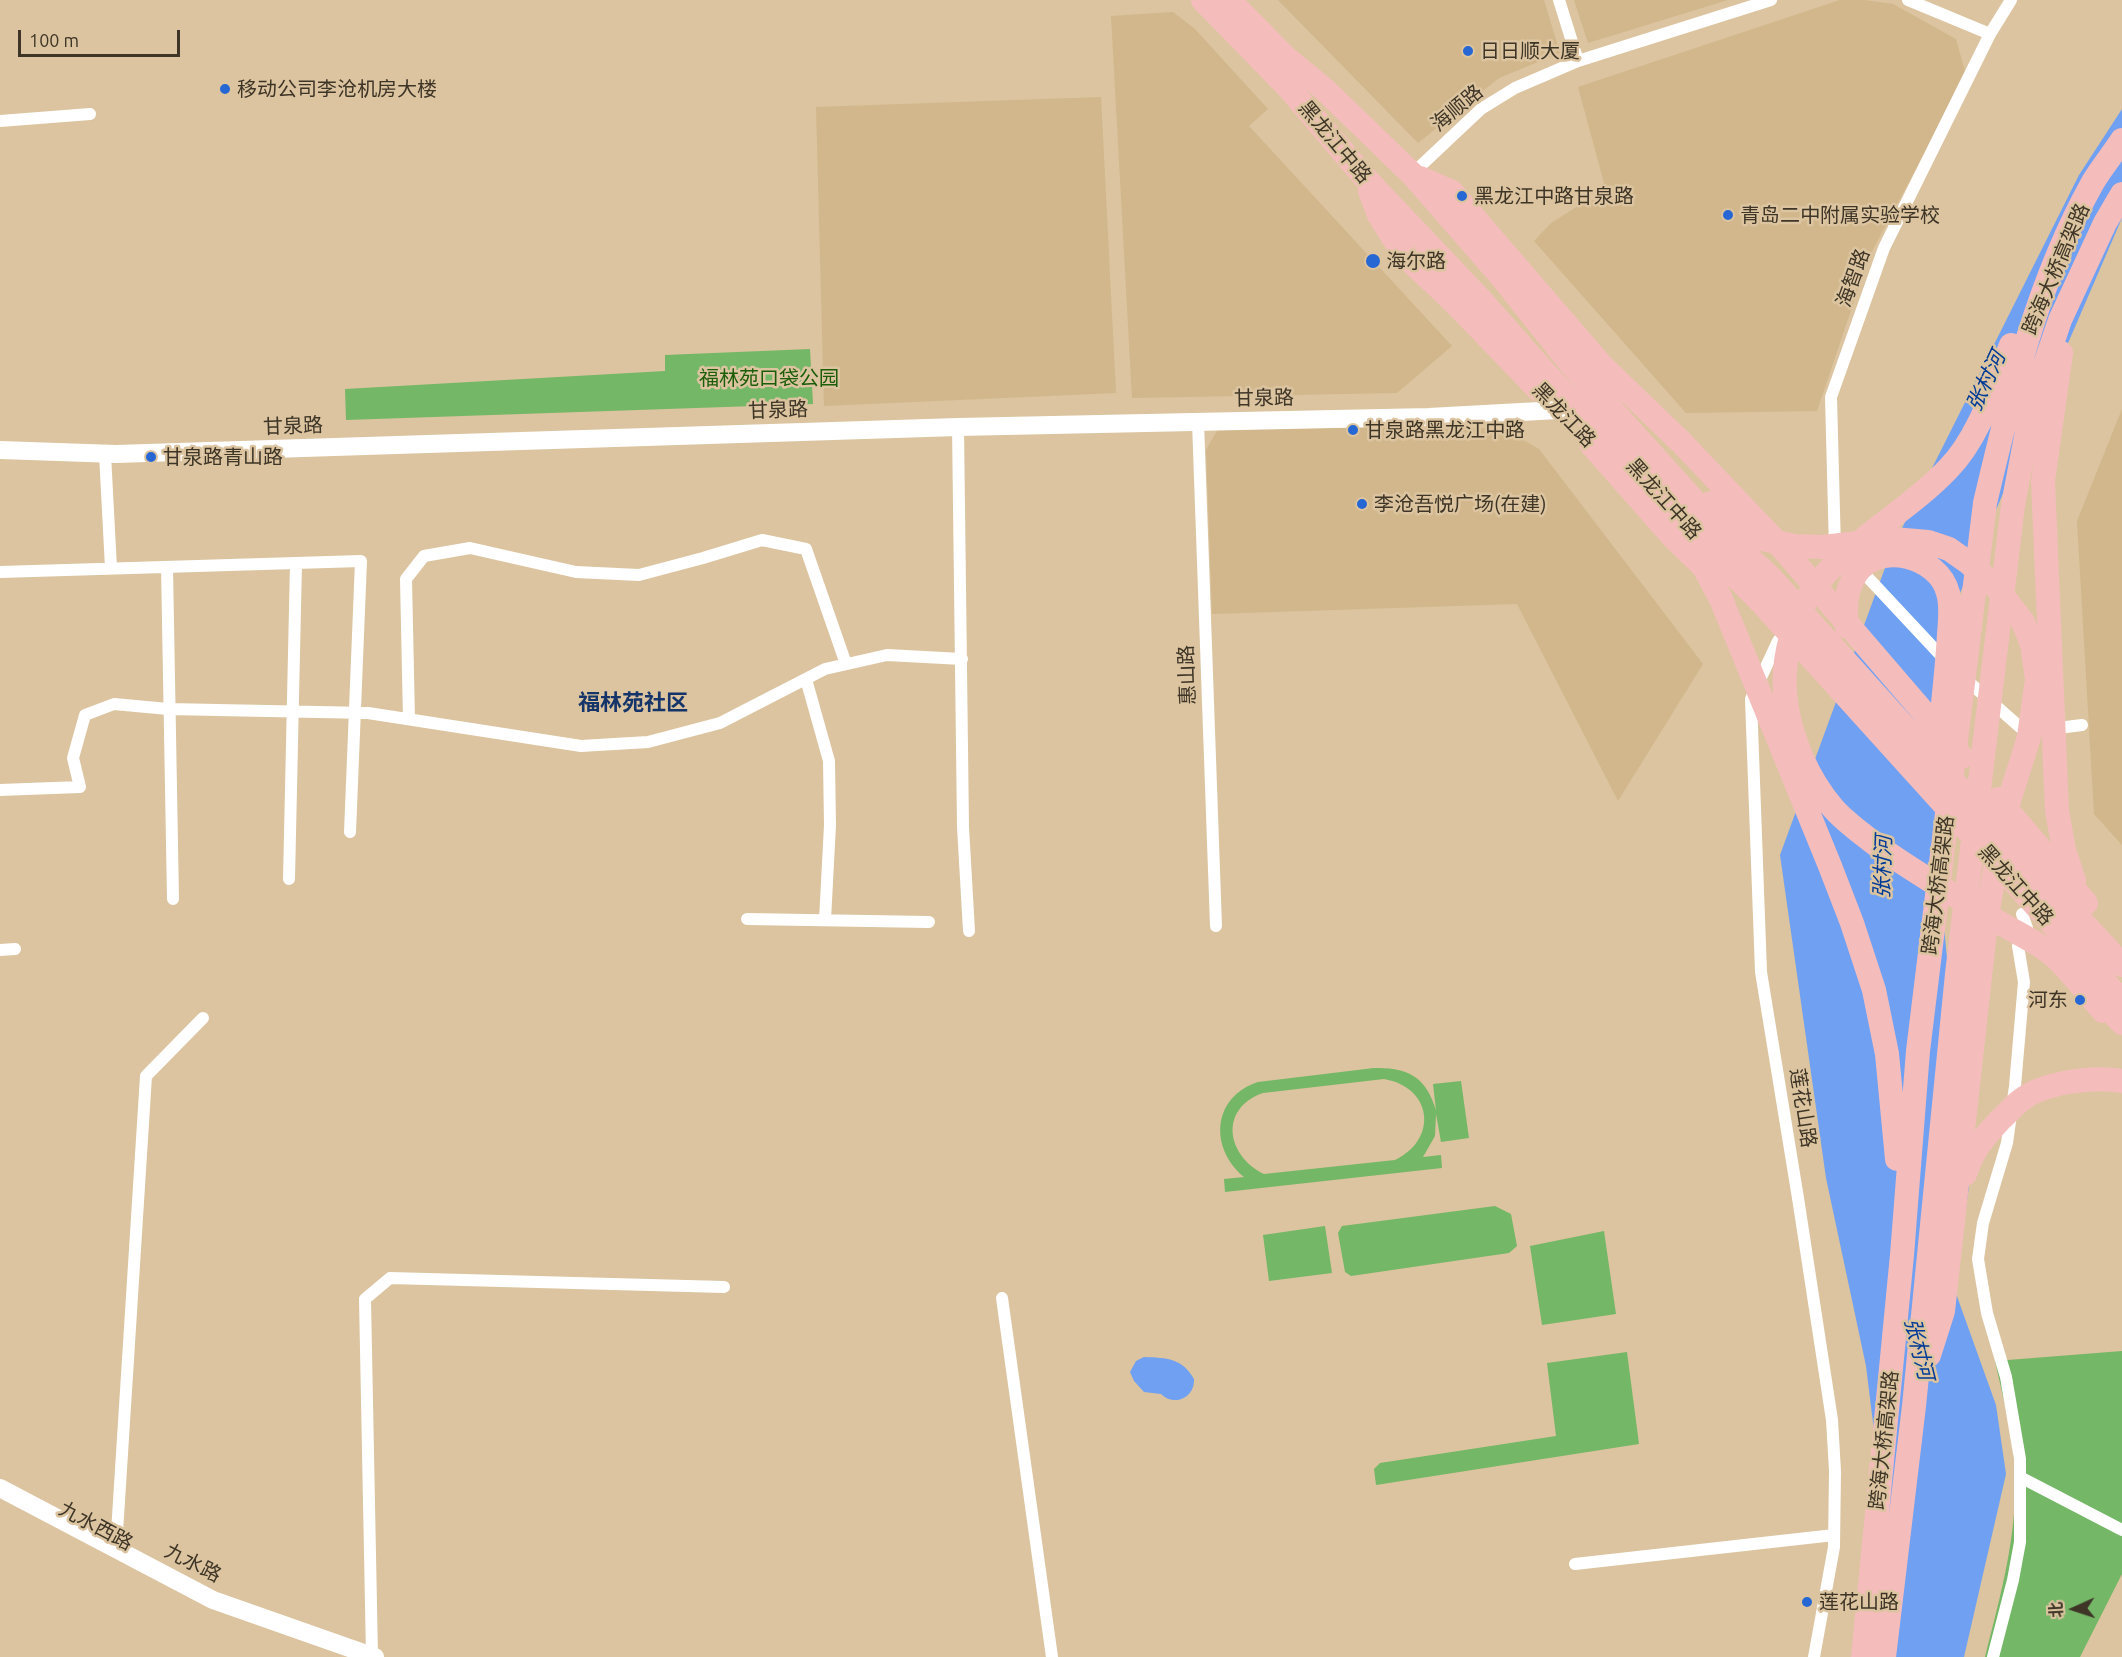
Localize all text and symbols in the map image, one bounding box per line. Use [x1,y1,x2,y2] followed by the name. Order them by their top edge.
[21,18,183,56] scale bar
[29,30,79,50] text: 100 m
[1480,39,1580,63] place label: 日日顺大厦
[1461,44,1475,58] marker: 日日顺大厦
[237,77,437,101] place label: 移动公司李沧机房大楼
[1426,80,1488,136] street label: 海顺路
[218,82,232,96] marker: 移动公司李沧机房大楼
[1294,96,1376,188] street label: 黑龙江中路
[1474,184,1634,208] place label: 黑龙江中路甘泉路
[1455,189,1469,203] marker: 黑龙江中路甘泉路
[2018,200,2094,338] street label: 跨海大桥高架路
[1740,203,1940,227] place label: 青岛二中附属实验学校
[1721,208,1735,222] marker: 青岛二中附属实验学校
[1831,246,1875,310] street label: 海智路
[1386,249,1446,273] place label: 海尔路
[1364,252,1382,270] marker: 海尔路
[1961,347,2011,415] water label: 张村河
[699,366,839,390] park label: 福林苑口袋公园
[1528,378,1600,452] street label: 黑龙江路
[1234,385,1294,411] street label: 甘泉路
[748,397,808,423] street label: 甘泉路
[263,413,323,439] street label: 甘泉路
[1365,418,1525,442] place label: 甘泉路黑龙江中路
[1346,423,1360,437] marker: 甘泉路黑龙江中路
[163,445,283,469] place label: 甘泉路青山路
[144,450,158,464] marker: 甘泉路青山路
[1622,454,1706,544] street label: 黑龙江中路
[1374,492,1547,516] place label: 李沧吾悦广场(在建)
[1355,497,1369,511] marker: 李沧吾悦广场(在建)
[1174,645,1200,705] street label: 惠山路
[578,690,688,716] district label: 福林苑社区
[1918,814,1958,956] street label: 跨海大桥高架路
[1869,835,1897,899] water label: 张村河
[1974,840,2058,930] street label: 黑龙江中路
[2028,988,2068,1012] place label: 河东
[2073,993,2087,1007] marker: 河东
[1785,1067,1821,1149] street label: 莲花山路
[1899,1315,1939,1383] water label: 张村河
[1865,1369,1903,1511] street label: 跨海大桥高架路
[55,1497,137,1555] street label: 九水西路
[161,1539,225,1587] street label: 九水路
[2044,1579,2104,1639] north arrow
[1819,1590,1899,1614] place label: 莲花山路
[1800,1595,1814,1609] marker: 莲花山路
[2047,1601,2065,1618] text: 北

